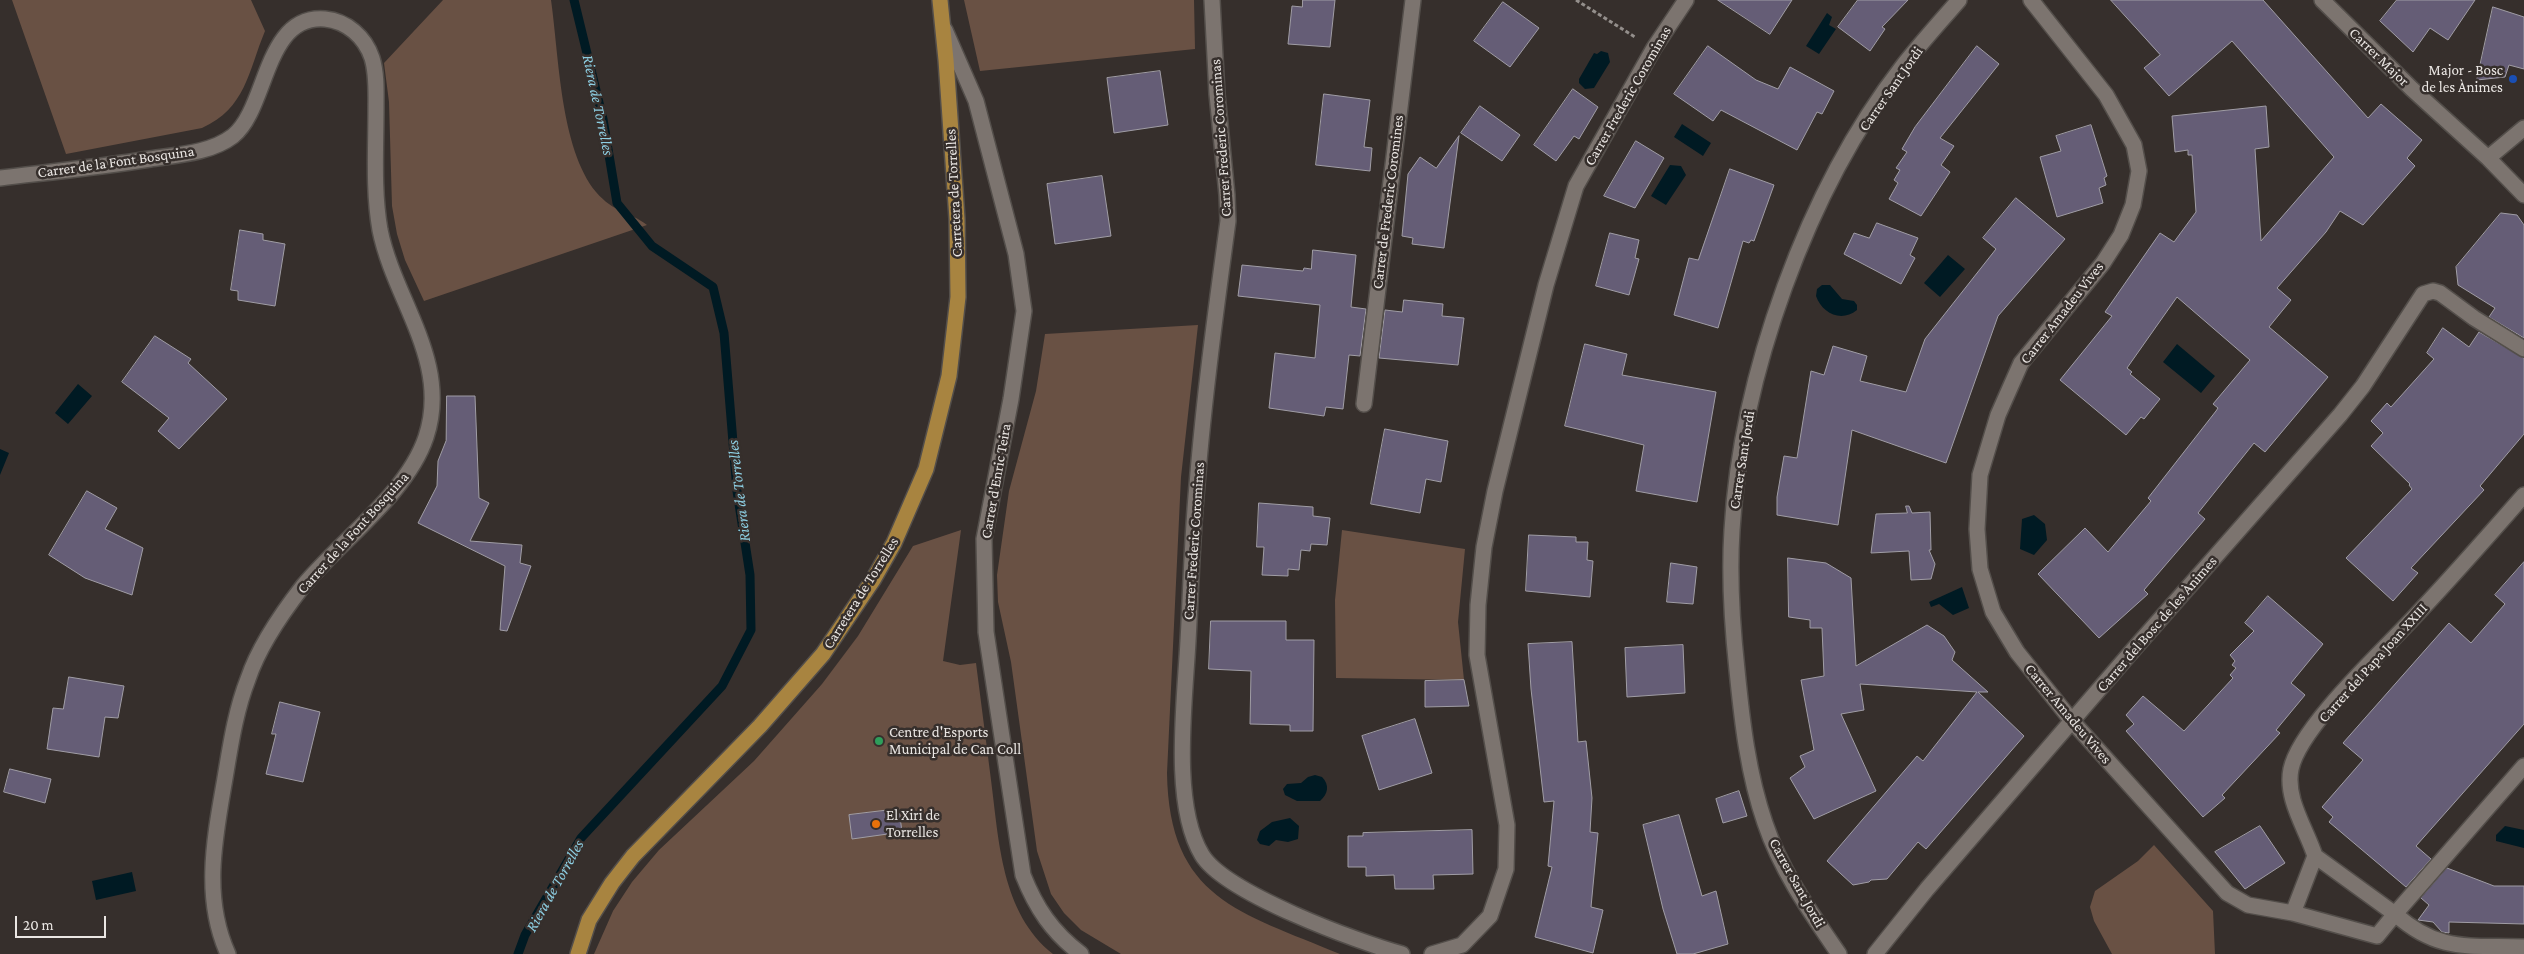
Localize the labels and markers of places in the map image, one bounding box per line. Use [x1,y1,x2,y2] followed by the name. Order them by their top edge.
[2421,61,2503,96] place label: Major - Bosc de les Ànimes
[2507,73,2519,85] marker: Major - Bosc de les Ànimes
[889,723,1021,758] place label: Centre d'Esports Municipal de Can Coll
[873,735,885,747] marker: Centre d'Esports Municipal de Can Coll
[886,806,940,841] place label: El Xiri de Torrelles
[870,818,882,830] marker: El Xiri de Torrelles

